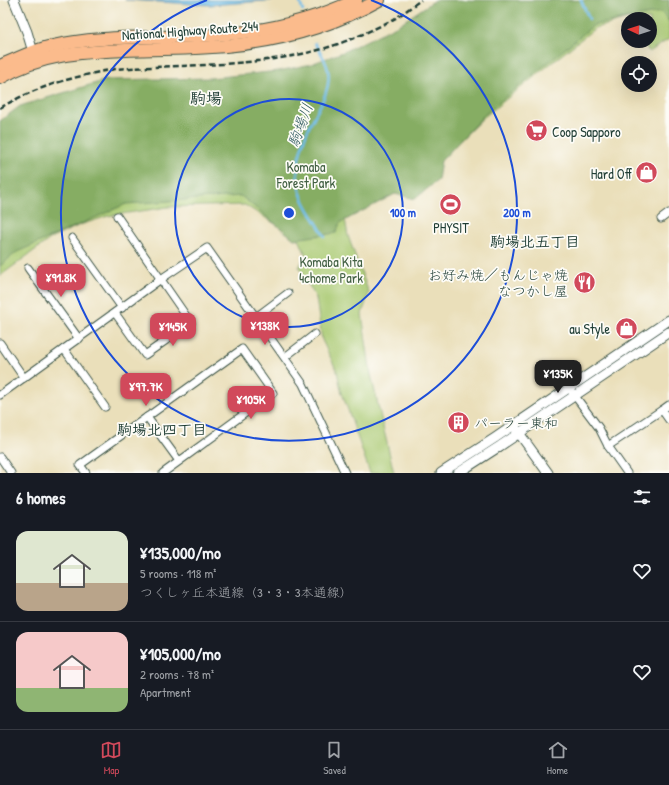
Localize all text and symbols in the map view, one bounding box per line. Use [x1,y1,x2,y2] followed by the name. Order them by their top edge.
[621,12,657,48] north arrow
[621,12,657,92] map controls
[121,16,259,45] street label: National Highway Route 244
[621,56,657,92] button: locate
[190,87,222,109] district label: 駒場
[282,100,318,150] water label: 駒場川
[524,118,550,144] supermarket icon: Coop Sapporo
[552,122,621,142] place label: Coop Sapporo
[276,157,336,192] park label: Komaba Forest Park
[634,160,660,186] shop icon: Hard Off
[591,164,633,183] place label: Hard Off
[438,192,464,218] sports icon: PHYSIT
[390,204,416,221] text: 100 m
[503,204,531,221] text: 200 m
[282,206,296,220] centre of rings
[433,218,469,237] place label: PHYSIT
[490,231,580,252] district label: 駒場北五丁目
[299,252,363,287] park label: Komaba Kita 4chome Park
[28,264,94,298] pin: ¥91.8K
[428,265,568,300] place label: お好み焼／もんじゃ焼 なつかし屋
[46,268,76,286] text: ¥91.8K
[571,269,597,295] restaurant icon: お好み焼／もんじゃ焼 なつかし屋
[237,312,293,346] pin: ¥138K
[145,313,201,347] pin: ¥145K
[613,315,639,341] shop icon: au Style
[250,316,280,334] text: ¥138K
[159,317,187,335] text: ¥145K
[569,319,610,339] place label: au Style
[530,360,586,394] pin: ¥135K
[544,364,572,382] text: ¥135K
[113,373,179,407] pin: ¥97.7K
[129,377,163,395] text: ¥97.7K
[223,386,279,420] pin: ¥105K
[237,390,265,408] text: ¥105K
[445,409,471,435] building icon: パーラー東和
[474,413,558,432] place label: パーラー東和
[117,419,207,440] district label: 駒場北四丁目
[16,486,66,509] text: 6 homes
[631,486,653,508] icon: filters
[140,541,221,564] text: ¥135,000/mo
[48,547,96,595] icon: home
[631,560,653,582] icon: heart
[140,564,216,582] text: 5 rooms · 118 m²
[140,583,352,601] text: つくしヶ丘本通線（3・3・3本通線）
[140,642,221,665] text: ¥105,000/mo
[48,648,96,696] icon: home
[631,661,653,683] icon: heart
[140,665,214,683] text: 2 rooms · 78 m²
[140,683,191,701] text: Apartment
[100,739,122,777] tab: Map
[323,739,346,777] tab: Saved
[547,739,569,777] tab: Home

